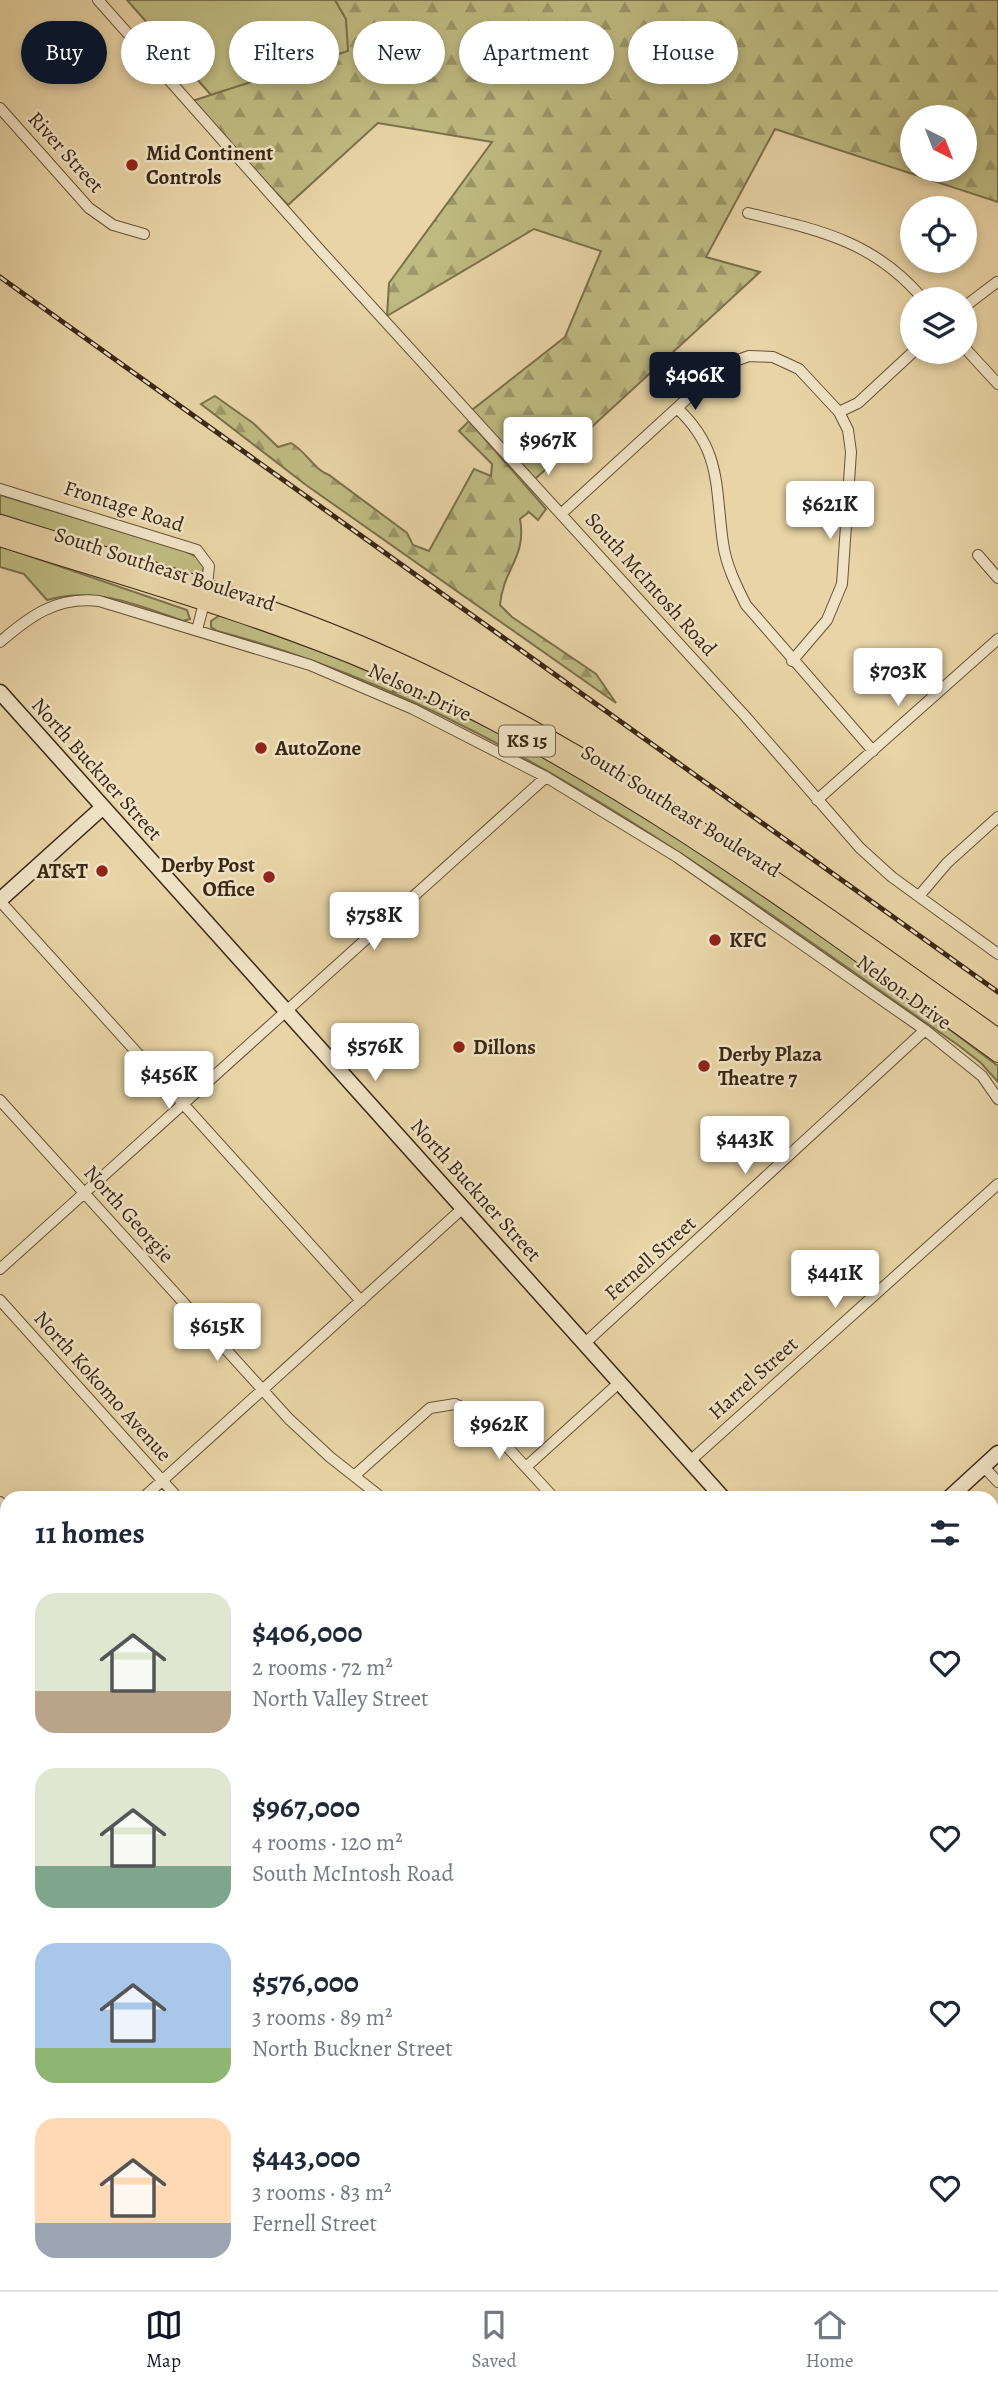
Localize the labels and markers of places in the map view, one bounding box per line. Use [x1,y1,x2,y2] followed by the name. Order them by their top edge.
[146,139,273,191] place label: Mid Continent Controls
[124,157,140,173] marker: Mid Continent Controls
[646,352,744,412] pin: $406K
[499,418,597,477] pin: $967K
[781,482,879,541] pin: $621K
[849,648,947,708] pin: $703K
[274,734,362,762] place label: AutoZone
[253,740,269,756] marker: AutoZone
[161,851,255,903] place label: Derby Post Office
[36,857,88,885] place label: AT&T
[94,863,110,879] marker: AT&T
[261,869,277,885] marker: Derby Post Office
[325,892,423,952] pin: $758K
[729,926,767,954] place label: KFC
[707,932,723,948] marker: KFC
[326,1024,424,1083] pin: $576K
[473,1033,536,1061] place label: Dillons
[451,1039,467,1055] marker: Dillons
[718,1040,823,1092] place label: Derby Plaza Theatre 7
[120,1052,218,1111] pin: $456K
[696,1058,712,1074] marker: Derby Plaza Theatre 7
[696,1116,794,1176] pin: $443K
[786,1250,884,1310] pin: $441K
[168,1304,266,1363] pin: $615K
[450,1402,548,1461] pin: $962K

